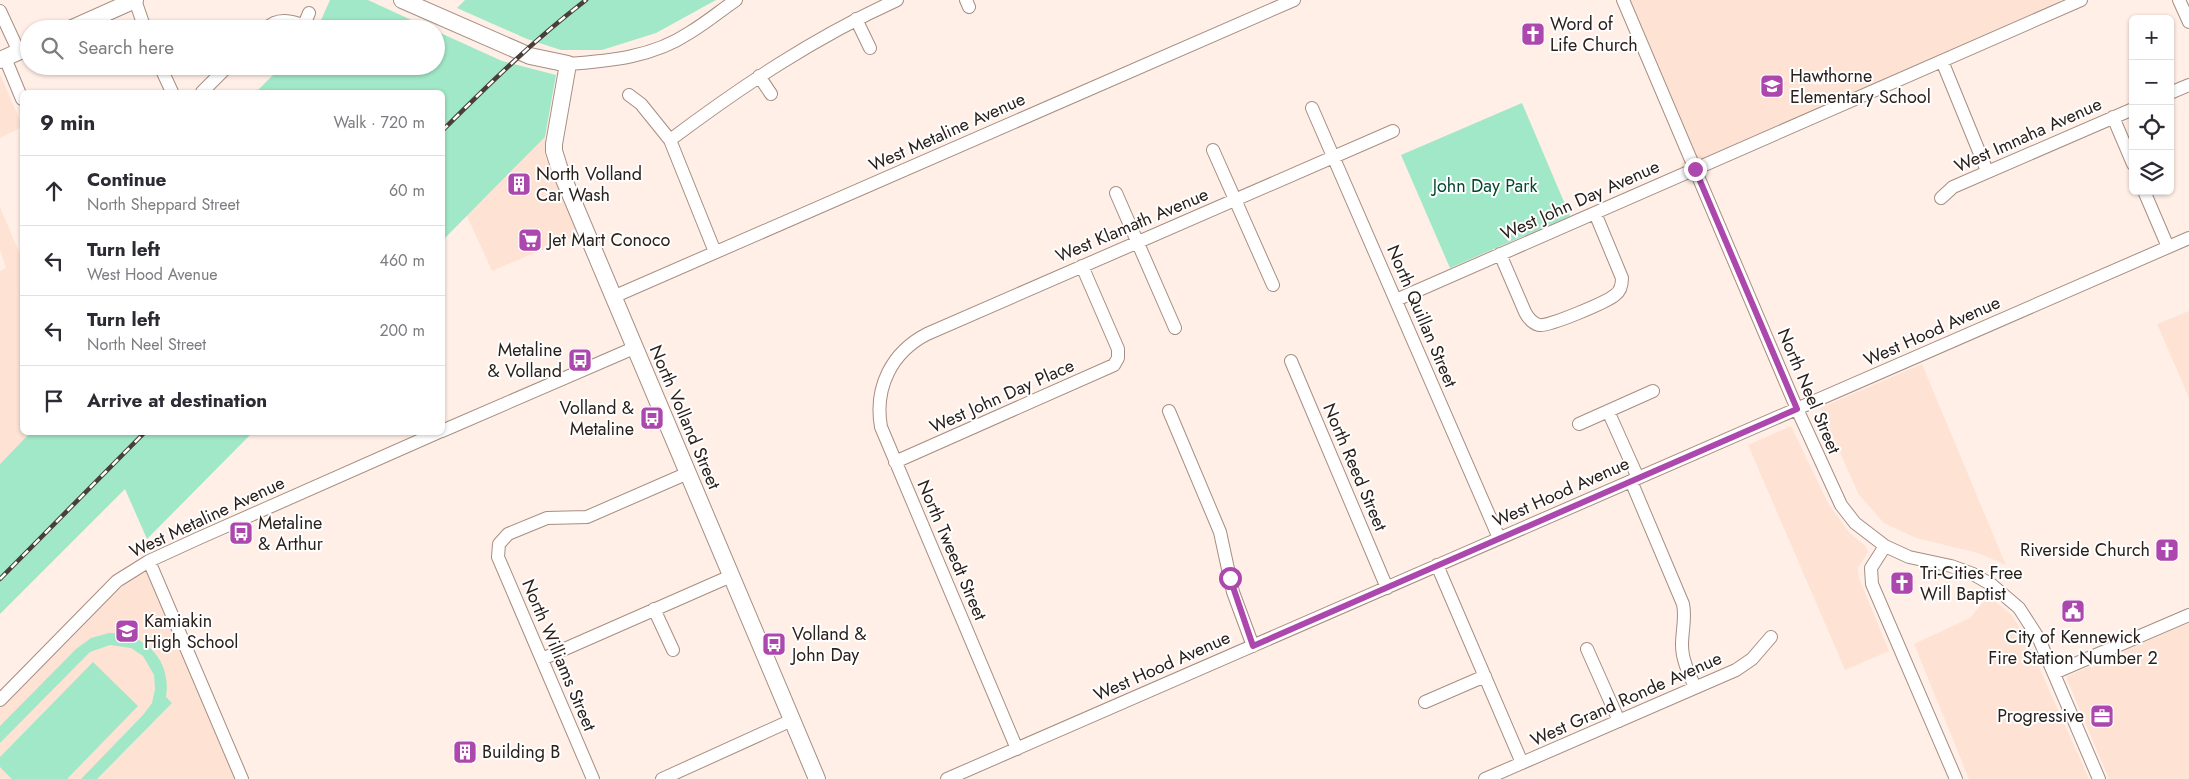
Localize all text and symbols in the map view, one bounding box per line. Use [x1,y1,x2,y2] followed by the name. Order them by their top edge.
[1550,11,1638,58] place label: Word of Life Church
[2129,15,2174,195] map controls
[2129,15,2174,60] button: +
[20,20,445,75] search box
[1520,21,1546,47] church icon: Word of Life Church
[38,34,66,62] icon: search
[78,34,174,61] text: Search here
[2129,60,2174,105] button: −
[1790,63,1931,110] place label: Hawthorne Elementary School
[1759,73,1785,99] school or university icon: Hawthorne Elementary School
[865,86,1029,178] street label: West Metaline Avenue
[1950,91,2106,179] street label: West Imnaha Avenue
[2129,105,2174,150] button: locate
[40,108,95,138] text: 9 min
[334,111,425,134] text: Walk · 720 m
[2129,150,2174,195] button: layers
[1496,153,1664,247] street label: West John Day Avenue
[1684,158,1707,181] route end
[536,161,642,208] place label: North Volland Car Wash
[87,166,166,193] text: Continue
[506,171,532,197] building icon: North Volland Car Wash
[1431,173,1537,199] park label: John Day Park
[40,177,68,205] icon: ahead
[389,179,425,202] text: 60 m
[1052,181,1212,269] street label: West Klamath Avenue
[87,193,240,216] text: North Sheppard Street
[517,227,543,253] supermarket icon: Jet Mart Conoco
[546,227,670,253] place label: Jet Mart Conoco
[87,236,160,263] text: Turn left
[1380,241,1464,392] street label: North Quillan Street
[40,247,68,275] icon: left
[380,249,425,272] text: 460 m
[87,263,218,286] text: West Hood Avenue
[1860,289,2004,373] street label: West Hood Avenue
[87,306,160,333] text: Turn left
[40,317,68,345] icon: left
[379,319,425,342] text: 200 m
[1771,324,1847,458] street label: North Neel Street
[87,333,206,356] text: North Neel Street
[488,337,562,384] place label: Metaline & Volland
[643,341,727,494] street label: North Volland Street
[567,347,593,373] bus stop icon: Metaline & Volland
[926,352,1078,440] street label: West John Day Place
[40,387,68,415] icon: arrive
[87,387,267,414] text: Arrive at destination
[560,395,634,442] place label: Volland & Metaline
[1316,399,1394,535] street label: North Reed Street
[639,405,665,431] bus stop icon: Volland & Metaline
[1489,450,1633,534] street label: West Hood Avenue
[125,470,289,564] street label: West Metaline Avenue
[911,476,994,625] street label: North Tweedt Street
[258,510,324,557] place label: Metaline & Arthur
[228,520,254,546] bus stop icon: Metaline & Arthur
[2020,537,2150,563] place label: Riverside Church
[2154,537,2180,563] church icon: Riverside Church
[1920,560,2023,607] place label: Tri-Cities Free Will Baptist
[1219,567,1242,590] route start
[1889,570,1915,596] church icon: Tri-Cities Free Will Baptist
[515,575,603,736] street label: North Williams Street
[2060,598,2086,624] public building icon: City of Kennewick Fire Station Number 2
[144,608,238,655] place label: Kamiakin High School
[114,618,140,644] school or university icon: Kamiakin High School
[790,621,866,668] place label: Volland & John Day
[1090,624,1234,708] street label: West Hood Avenue
[1988,624,2158,671] place label: City of Kennewick Fire Station Number 2
[761,631,787,657] bus stop icon: Volland & John Day
[1526,645,1726,753] street label: West Grand Ronde Avenue
[1997,703,2084,729] place label: Progressive
[2089,703,2115,729] office icon: Progressive
[452,739,478,765] building icon: Building B
[482,739,560,765] place label: Building B

